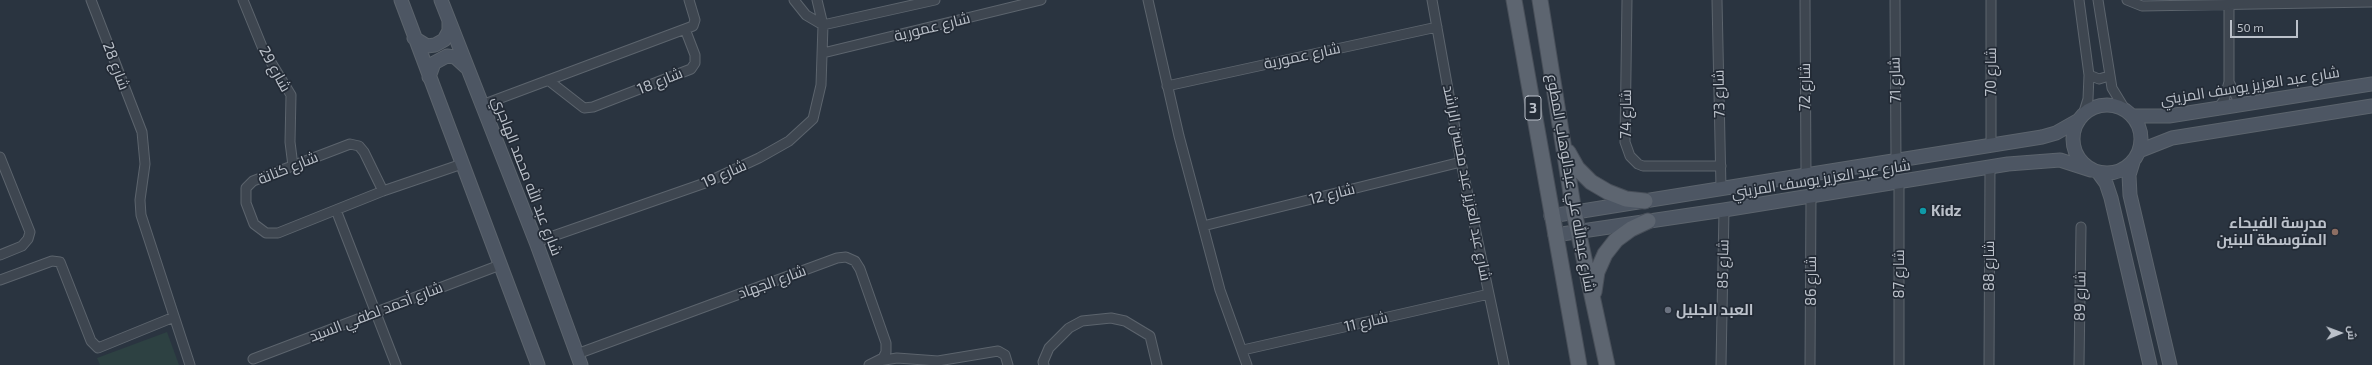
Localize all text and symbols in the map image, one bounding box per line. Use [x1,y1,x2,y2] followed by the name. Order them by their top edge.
[892,9,972,45] street label: شارع عمورية
[2232,12,2300,38] scale bar
[2237,20,2264,34] text: 50 m
[99,39,133,93] street label: شارع 28
[1262,39,1342,73] street label: شارع عمورية
[255,43,295,95] street label: شارع 29
[1982,47,2000,97] street label: شارع 70
[1886,57,1904,103] street label: شارع 71
[1796,63,1814,111] street label: شارع 72
[2159,63,2341,109] street label: شارع عبد العزيز يوسف المزيني
[635,64,685,98] street label: شارع 18
[1710,70,1728,118] street label: شارع 73
[1543,73,1599,293] street label: شارع عبدالله علي عبدالوهاب المطوع
[1439,83,1495,283] street label: شارع عبد العزيز عبد محسن الراشد
[1617,89,1635,139] street label: شارع 74
[488,94,566,258] street label: شارع عبد الله محمد الهاجري
[1525,96,1541,120] road number: 3
[255,148,321,188] street label: شارع كنانة
[699,156,749,192] street label: شارع 19
[1730,156,1912,202] street label: شارع عبد العزيز يوسف المزيني
[1307,180,1357,208] street label: شارع 12
[1931,202,1961,220] place label: Kidz
[1918,206,1928,216] marker: Kidz
[2217,214,2327,249] place label: مدرسة الفيحاء المتوسطة للبنين
[2330,227,2340,237] marker: مدرسة الفيحاء المتوسطة للبنين
[1714,239,1732,289] street label: شارع 85
[1980,241,1998,291] street label: شارع 88
[1890,249,1908,299] street label: شارع 87
[1802,256,1820,306] street label: شارع 86
[735,261,809,303] street label: شارع الجهاد
[2071,271,2089,321] street label: شارع 89
[307,278,445,346] street label: شارع أحمد لطفي السيد
[1676,301,1754,319] place label: العبد الجليل
[1663,305,1673,315] marker: العبد الجليل
[1342,308,1390,336] street label: شارع 11
[2320,313,2360,353] north arrow
[2346,326,2359,340] text: ش

